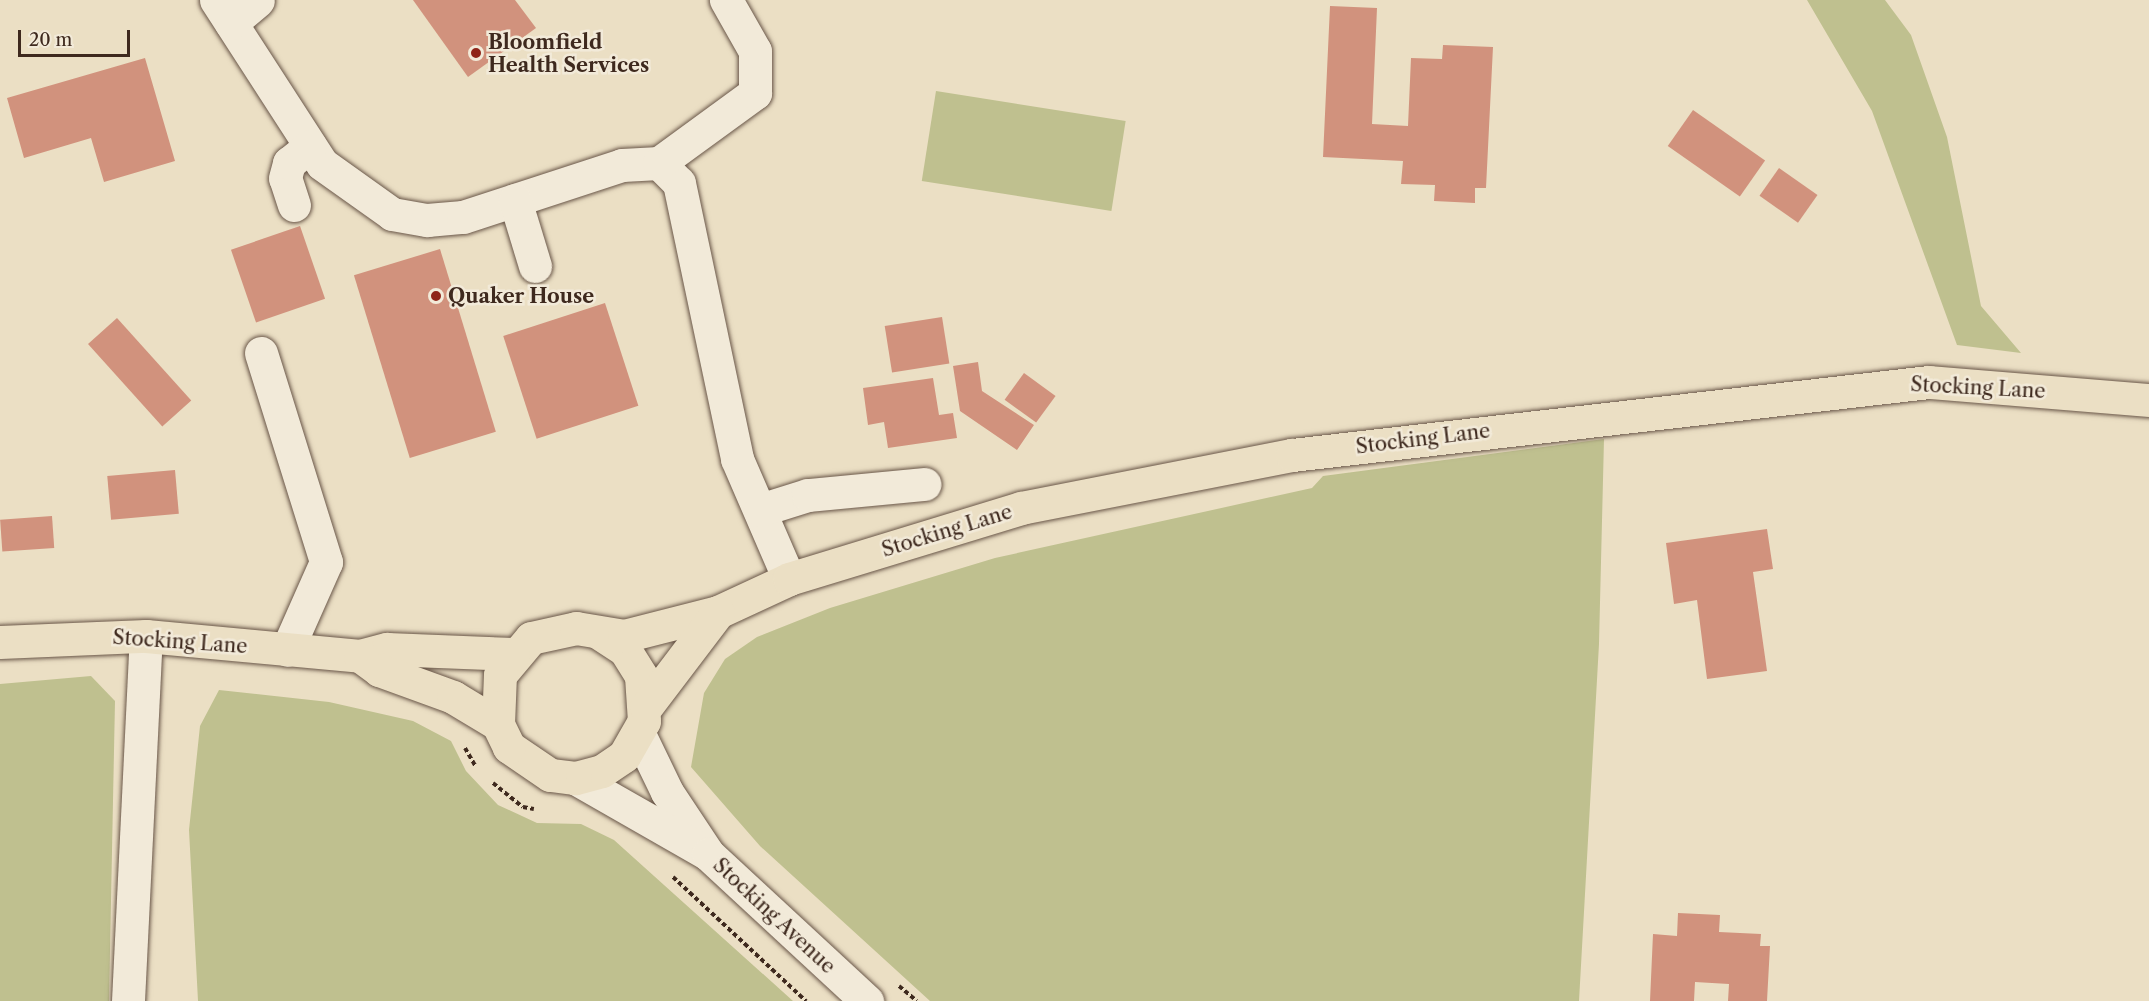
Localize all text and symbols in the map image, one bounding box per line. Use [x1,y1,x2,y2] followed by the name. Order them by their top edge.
[21,18,134,56] scale bar
[29,29,72,51] text: 20 m
[488,30,649,77] place label: Bloomfield Health Services
[469,46,483,60] marker: Bloomfield Health Services
[448,284,594,308] place label: Quaker House
[429,289,443,303] marker: Quaker House
[1910,372,2046,404] street label: Stocking Lane
[1354,419,1492,459] street label: Stocking Lane
[879,500,1015,562] street label: Stocking Lane
[112,625,248,659] street label: Stocking Lane
[708,853,840,979] street label: Stocking Avenue

